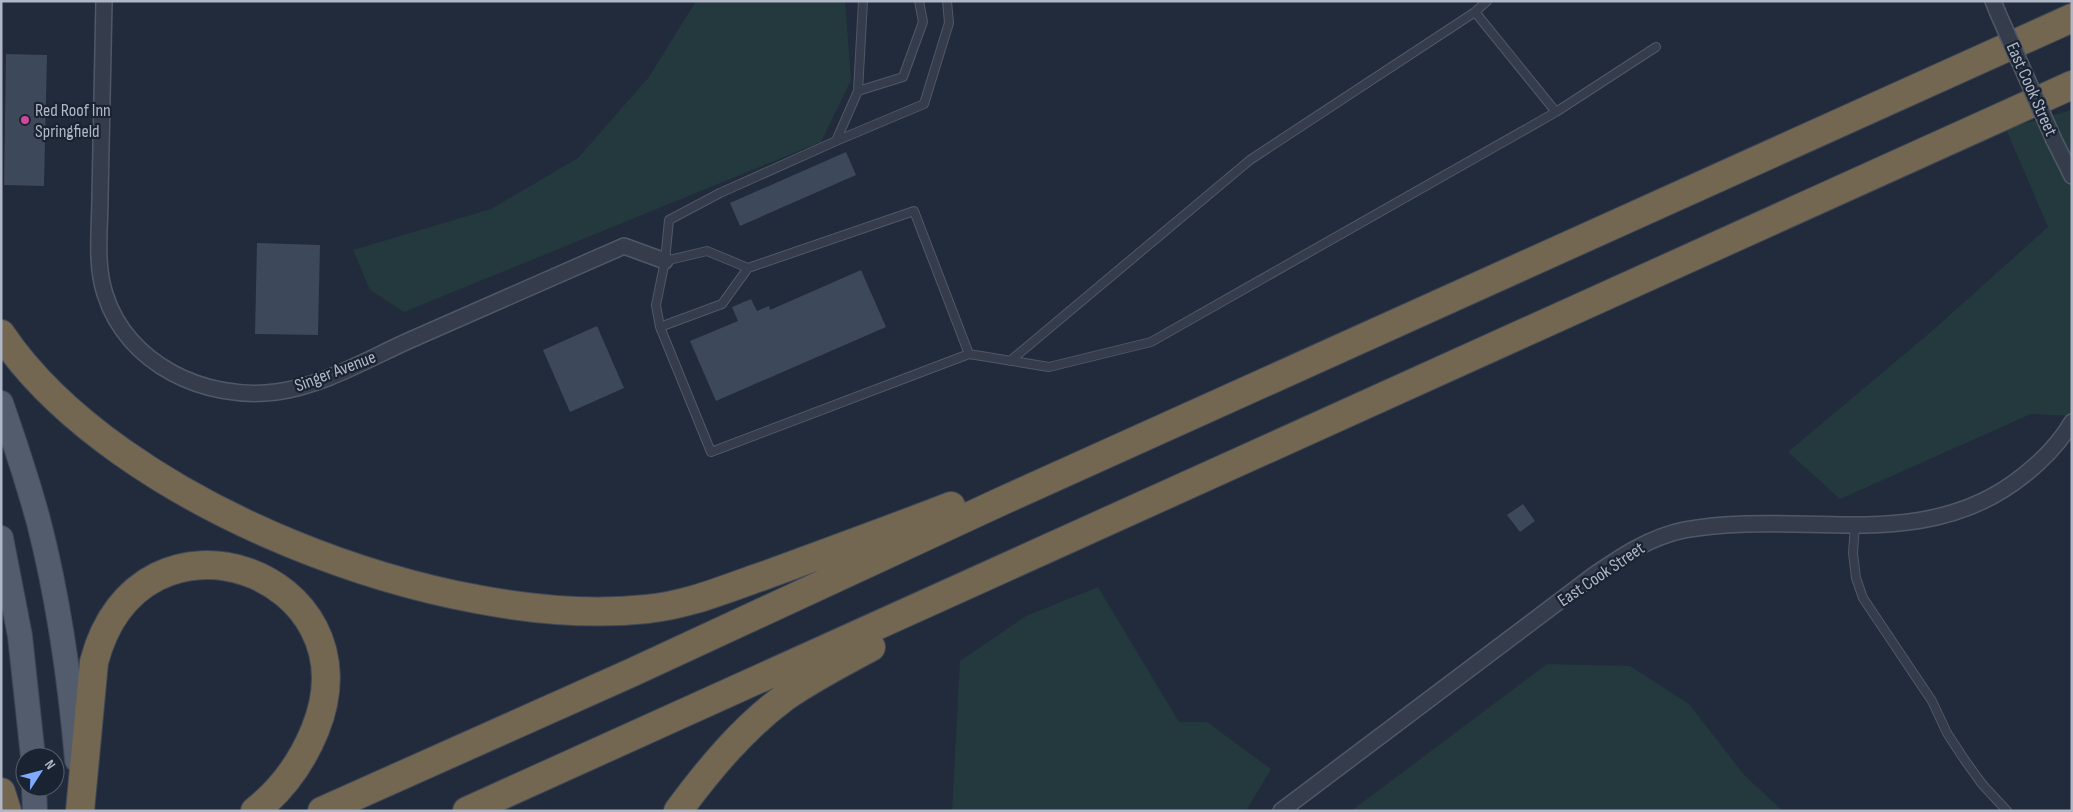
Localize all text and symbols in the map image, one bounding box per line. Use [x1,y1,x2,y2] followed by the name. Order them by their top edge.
[2002,39,2062,140] street label: East Cook Street
[35,100,111,142] place label: Red Roof Inn Springfield
[19,114,31,126] marker: Red Roof Inn Springfield
[292,346,379,397] street label: Singer Avenue
[1554,537,1649,611] street label: East Cook Street
[15,747,65,797] north arrow
[41,757,59,773] text: N

